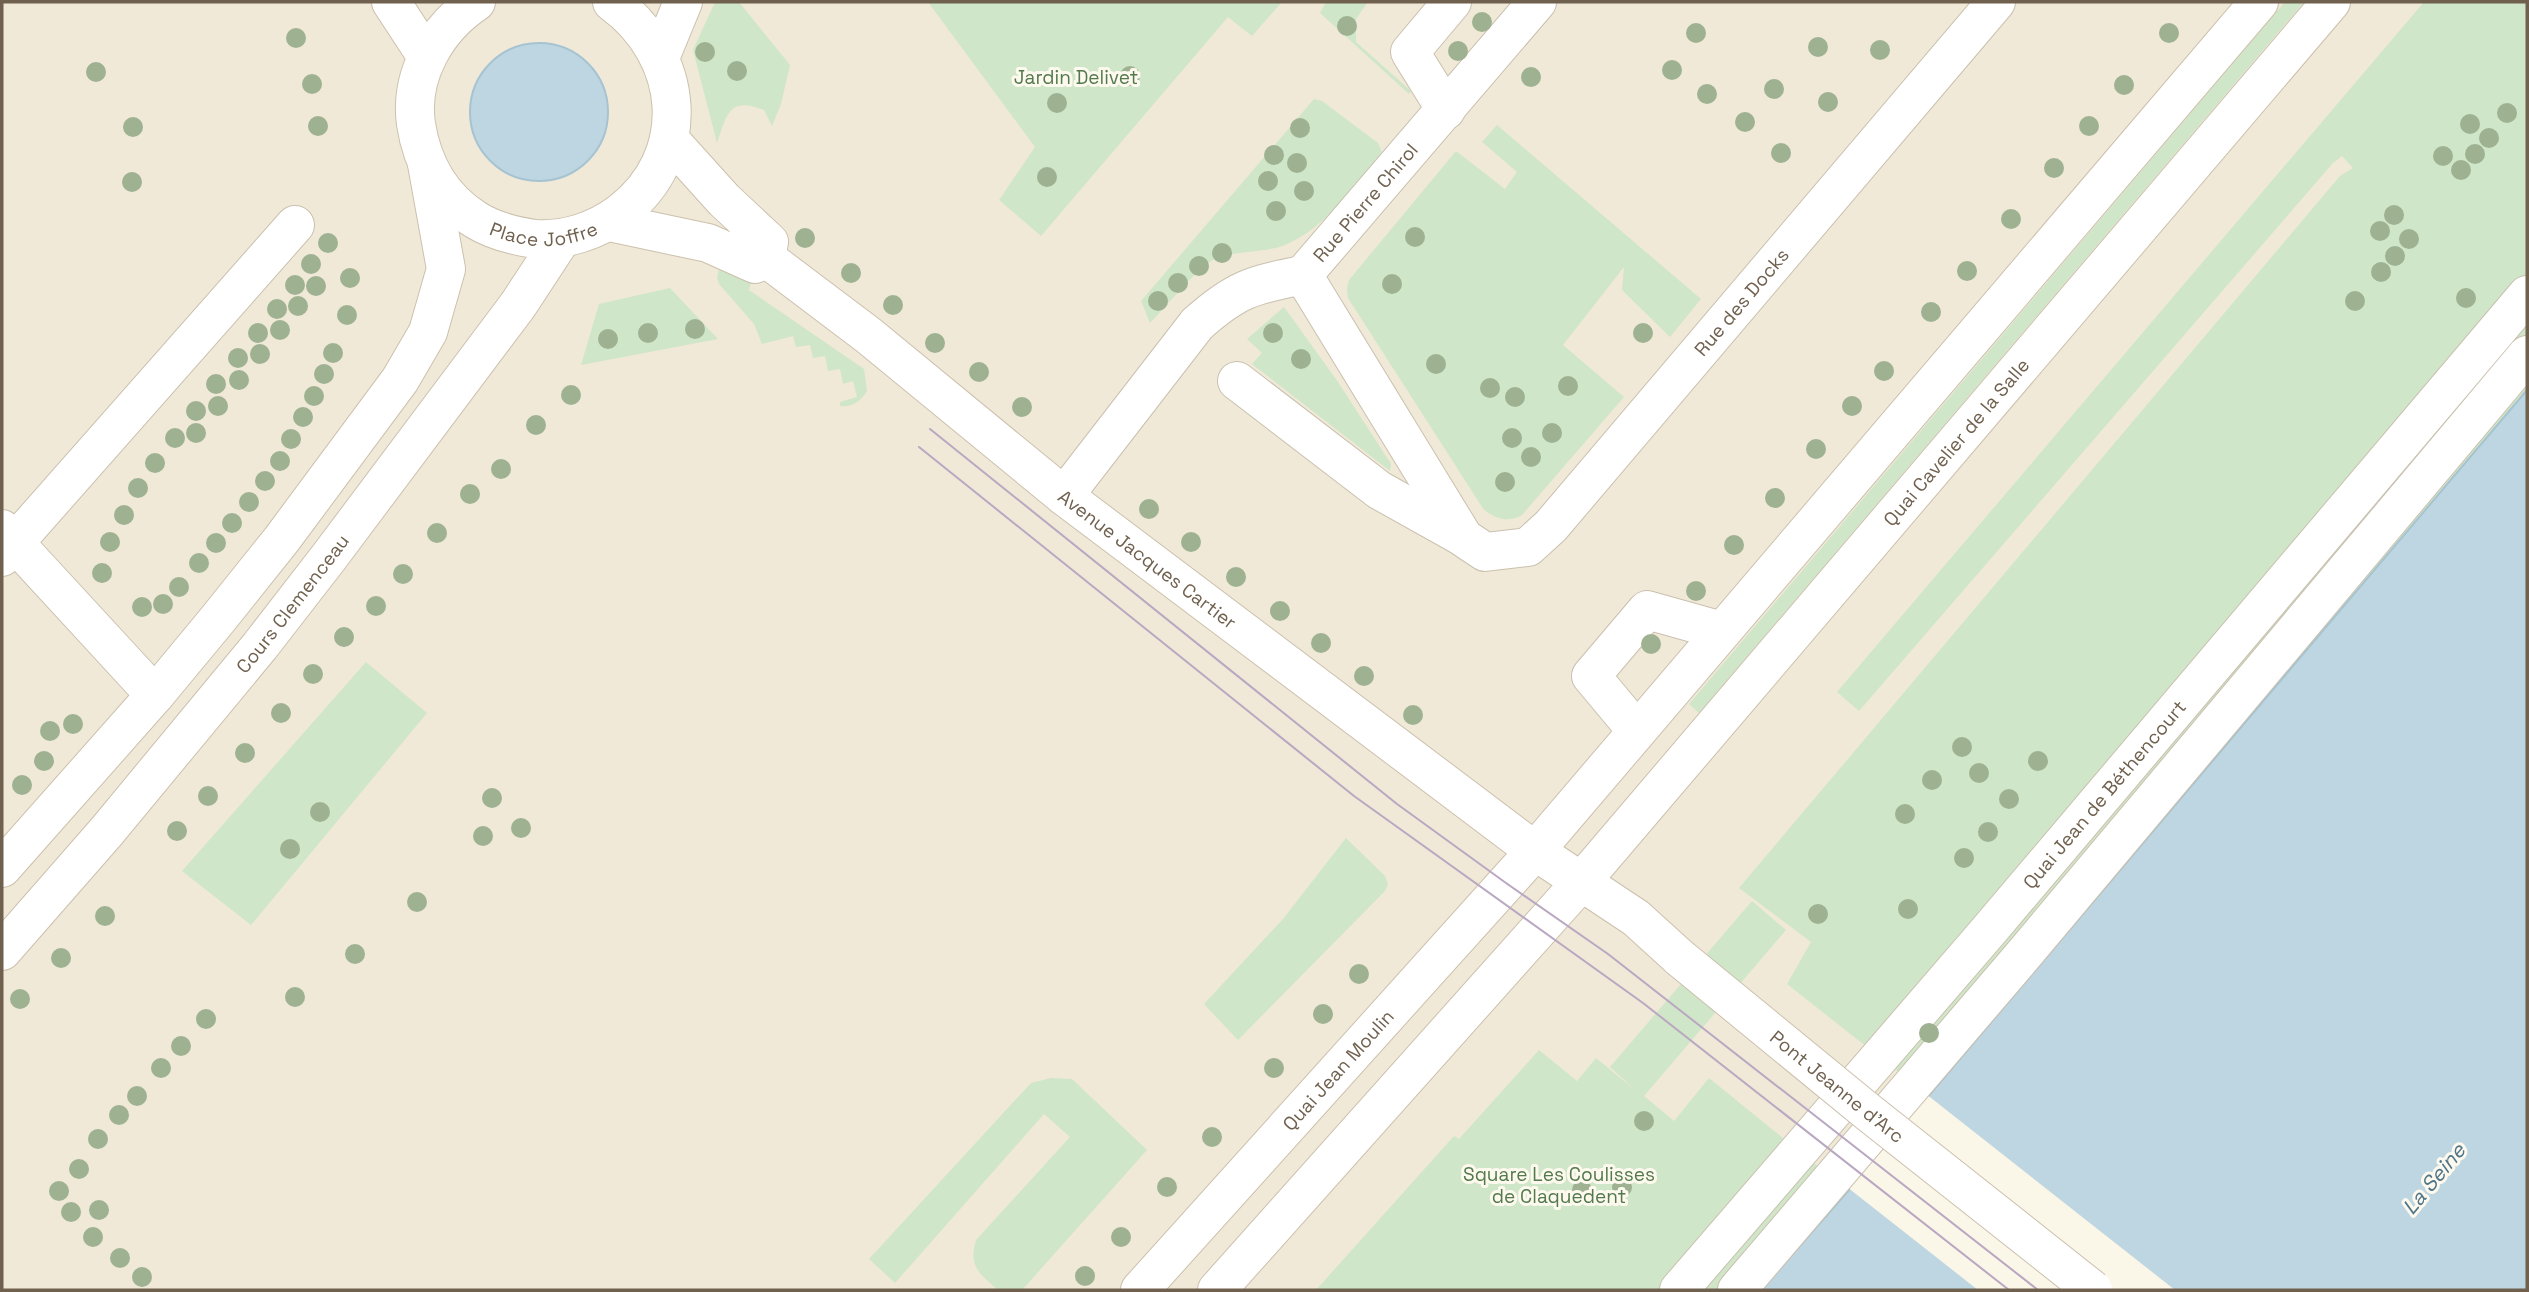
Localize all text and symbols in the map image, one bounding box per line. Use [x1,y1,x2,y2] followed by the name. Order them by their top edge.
[1014,65,1138,90] park label: Jardin Delivet
[1308,138,1424,267] street label: Rue Pierre Chirol
[486,216,601,252] street label: Place Joffre
[1689,243,1795,361] street label: Rue des Docks
[1878,353,2035,532] street label: Quai Cavelier de la Salle
[1053,484,1241,635] street label: Avenue Jacques Cartier
[231,529,355,678] street label: Cours Clemenceau
[2017,695,2192,894] street label: Quai Jean de Béthencourt
[1277,1004,1400,1136] street label: Quai Jean Moulin
[1765,1025,1909,1149] street label: Pont Jeanne d'Arc
[2396,1136,2472,1220] water label: La Seine
[1463,1162,1655,1209] park label: Square Les Coulisses de Claquedent

